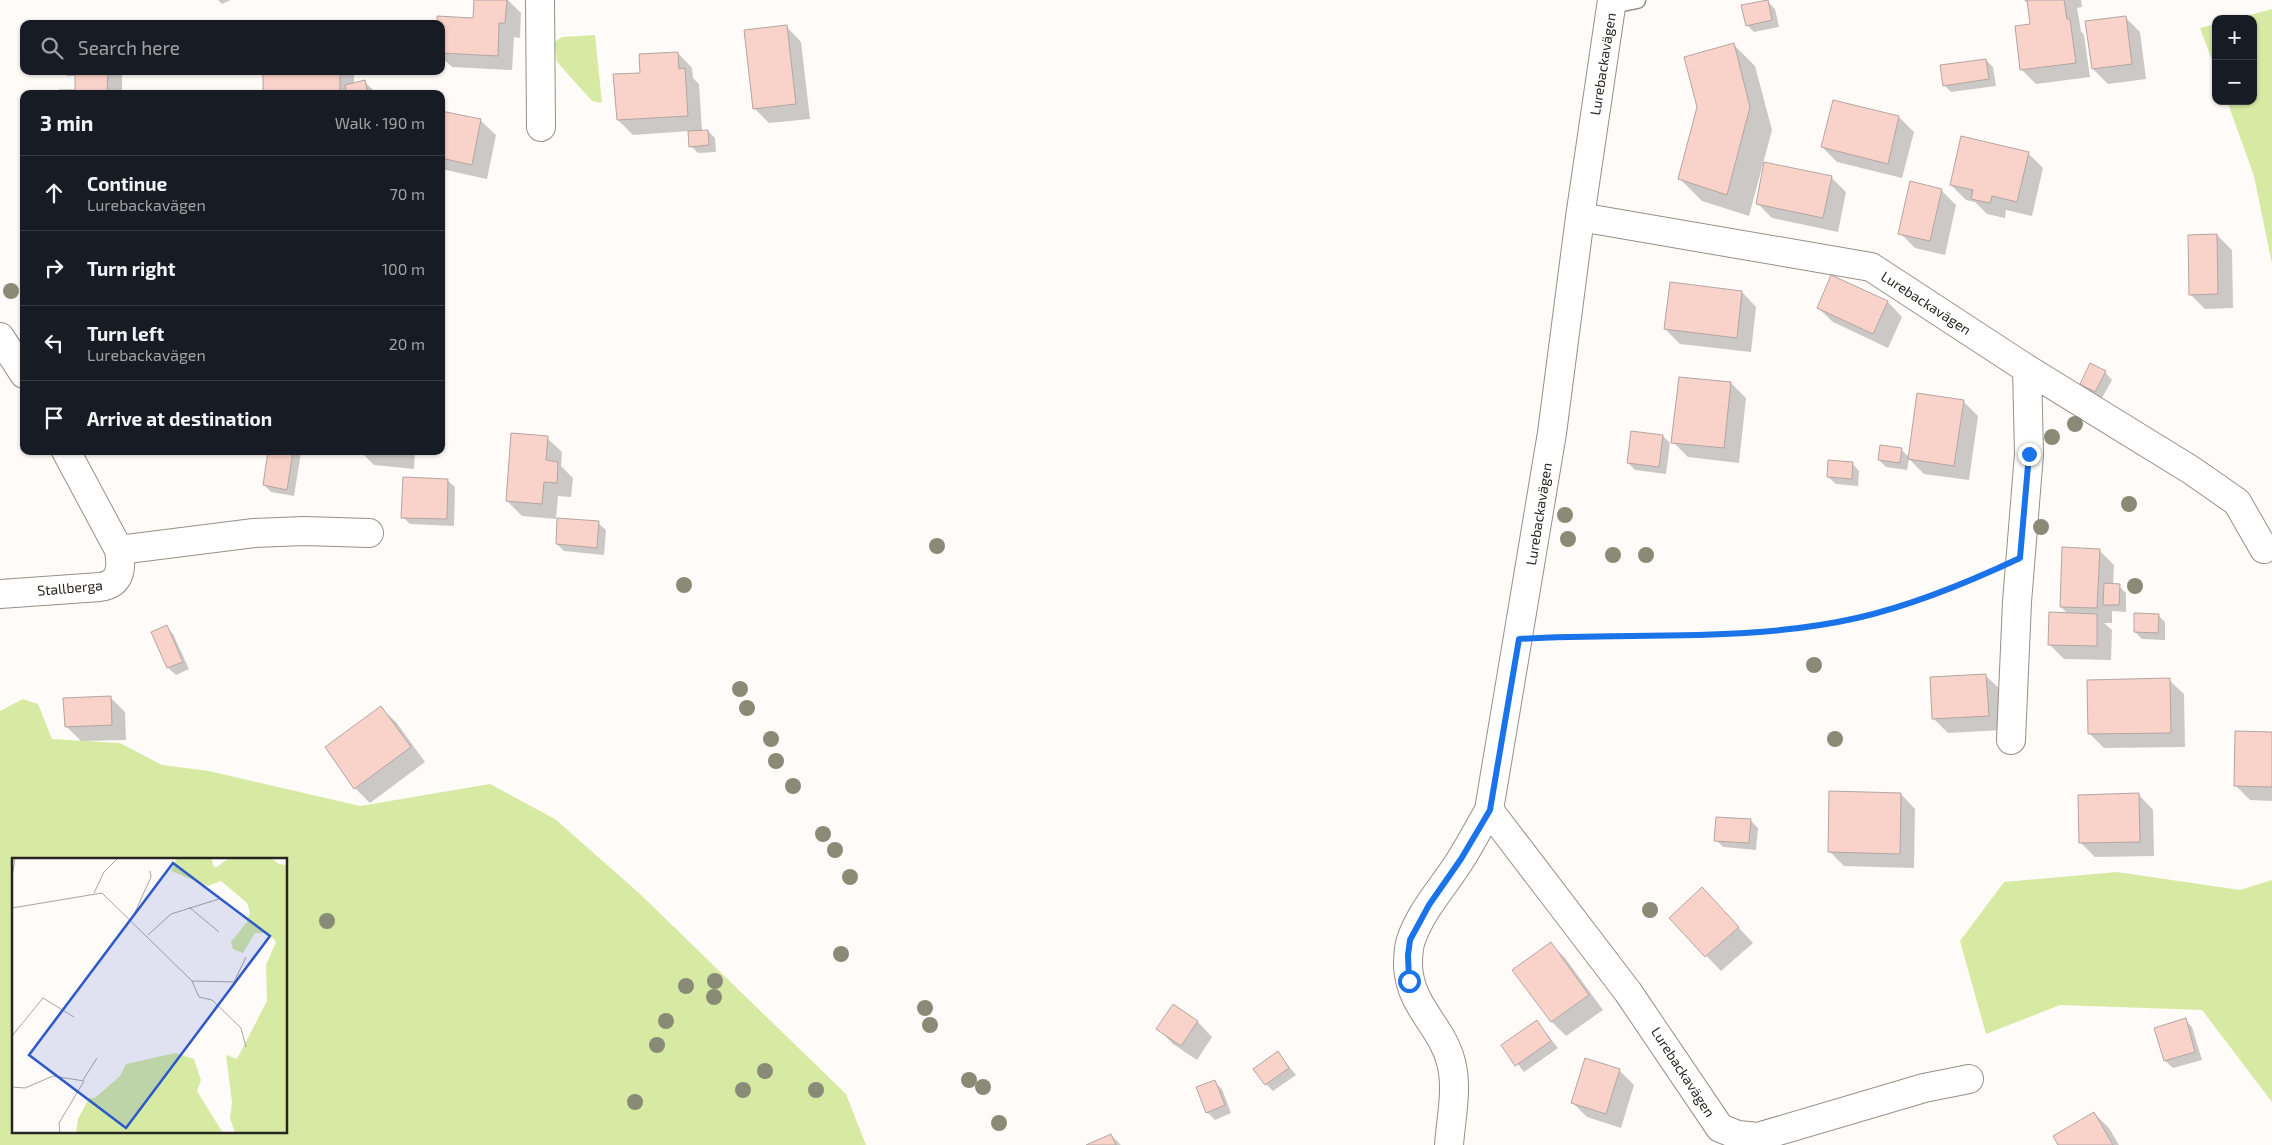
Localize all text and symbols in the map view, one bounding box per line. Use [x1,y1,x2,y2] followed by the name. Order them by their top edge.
[1586,11,1619,117] street label: Lurebackavägen
[2212,15,2257,105] map controls
[2212,15,2257,60] button: +
[20,20,445,75] search box
[38,34,66,62] icon: search
[78,36,180,59] text: Search here
[2212,60,2257,105] button: −
[40,110,93,135] text: 3 min
[335,113,425,132] text: Walk · 190 m
[87,172,167,195] text: Continue
[40,179,68,207] icon: ahead
[390,184,425,203] text: 70 m
[87,195,206,214] text: Lurebackavägen
[40,254,68,282] icon: right
[87,257,175,280] text: Turn right
[382,259,425,278] text: 100 m
[1878,267,1974,338] street label: Lurebackavägen
[87,322,164,345] text: Turn left
[40,329,68,357] icon: left
[389,334,425,353] text: 20 m
[87,345,206,364] text: Lurebackavägen
[40,404,68,432] icon: arrive
[87,407,272,430] text: Arrive at destination
[2018,443,2041,466] route end
[1522,461,1555,567] street label: Lurebackavägen
[37,576,103,599] street label: Stallberga
[12,858,288,1132] inset map
[1398,970,1421,993] route start
[1648,1024,1719,1120] street label: Lurebackavägen

